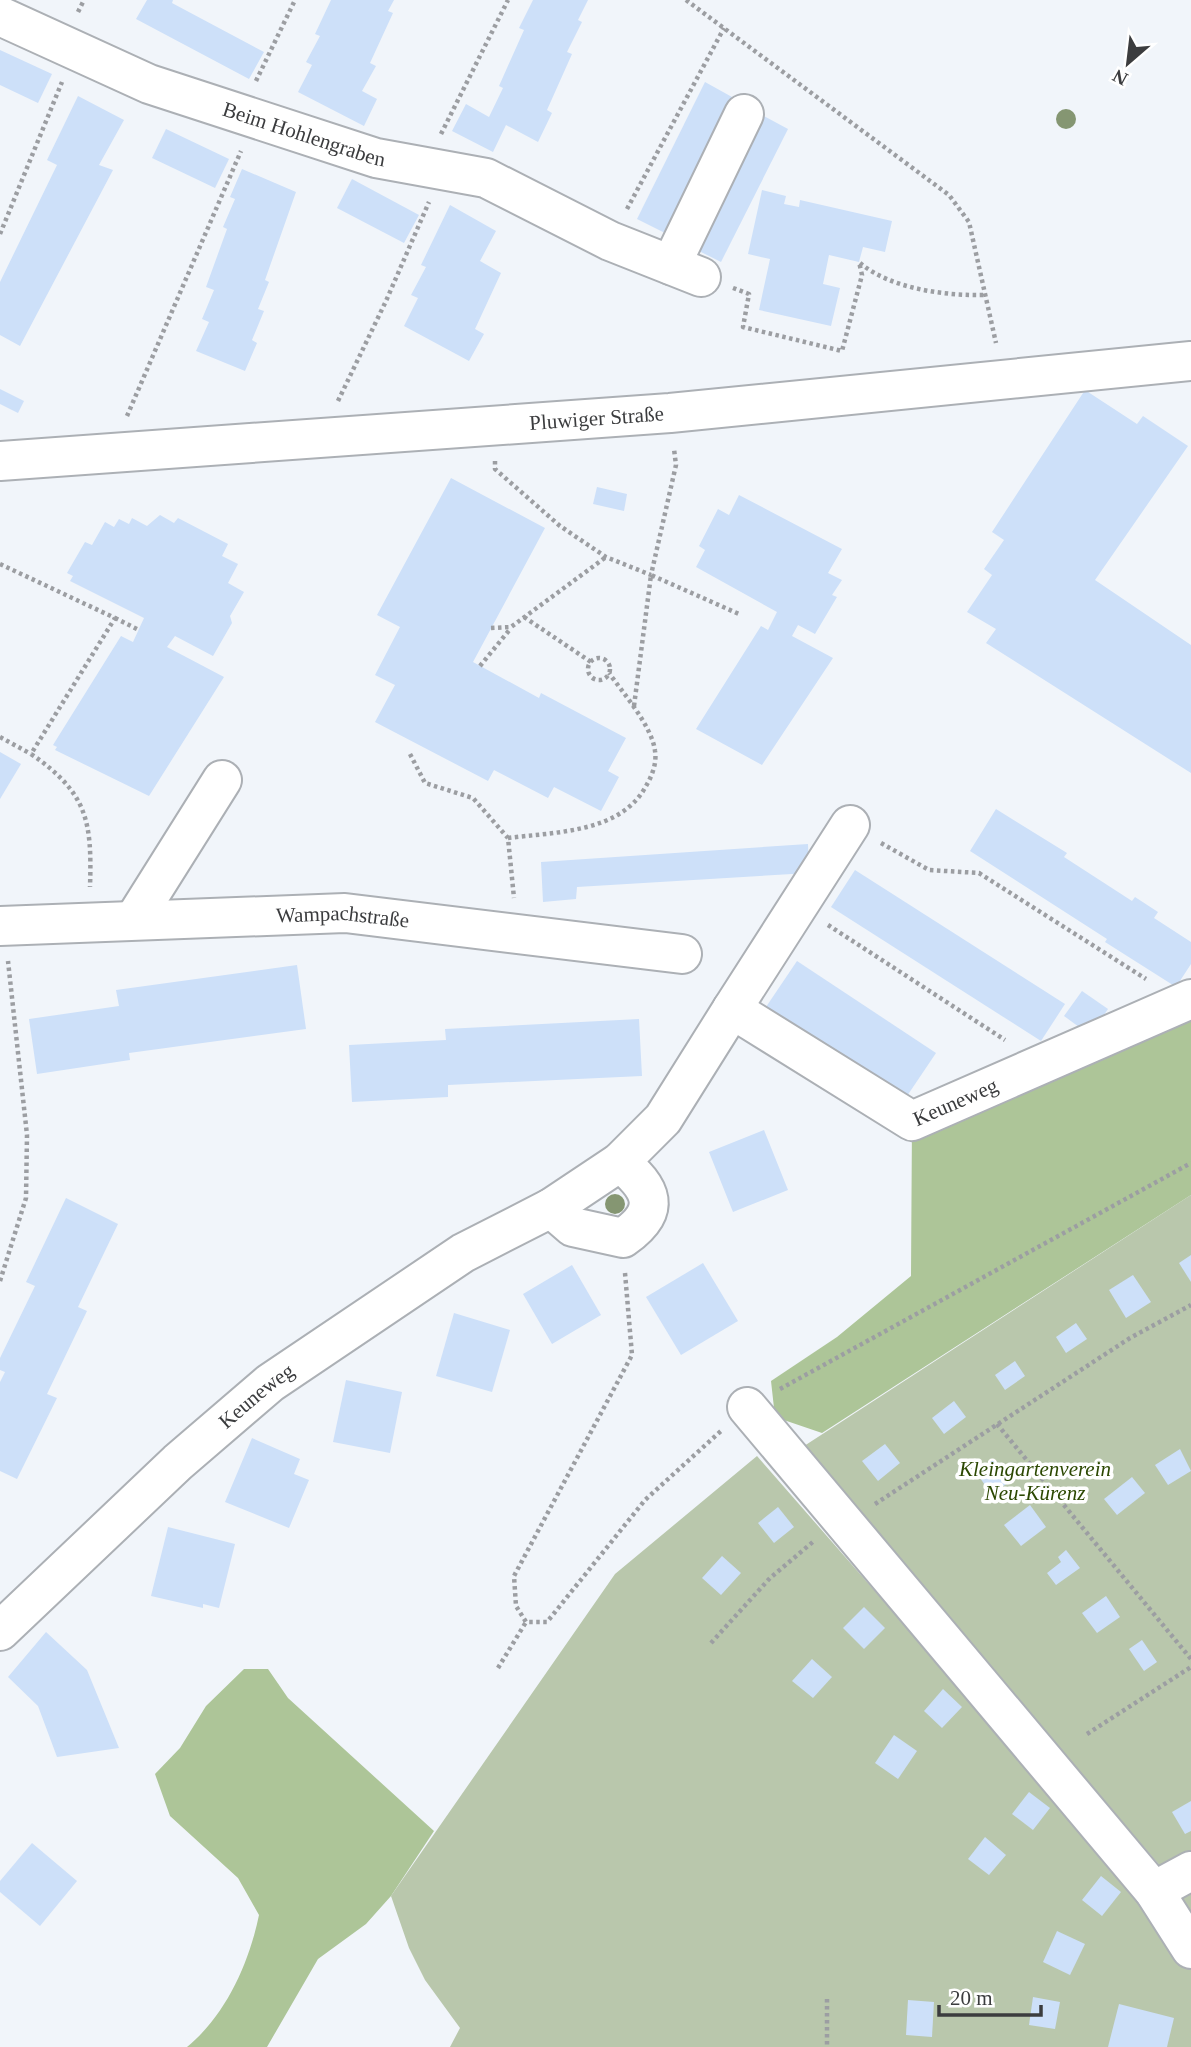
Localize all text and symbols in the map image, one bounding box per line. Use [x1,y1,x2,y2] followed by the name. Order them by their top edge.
[1093,28,1163,98] north arrow
[1109,65,1131,90] text: N
[220,97,388,172] street label: Beim Hohlengraben
[528,401,665,435] street label: Pluwiger Straße
[276,901,411,933] street label: Wampachstraße
[909,1073,1002,1131] street label: Keuneweg
[214,1358,299,1434] street label: Keuneweg
[958,1457,1111,1505] park label: Kleingartenverein Neu-Kürenz
[939,1974,1040,2018] scale bar
[950,1986,993,2010] text: 20 m

